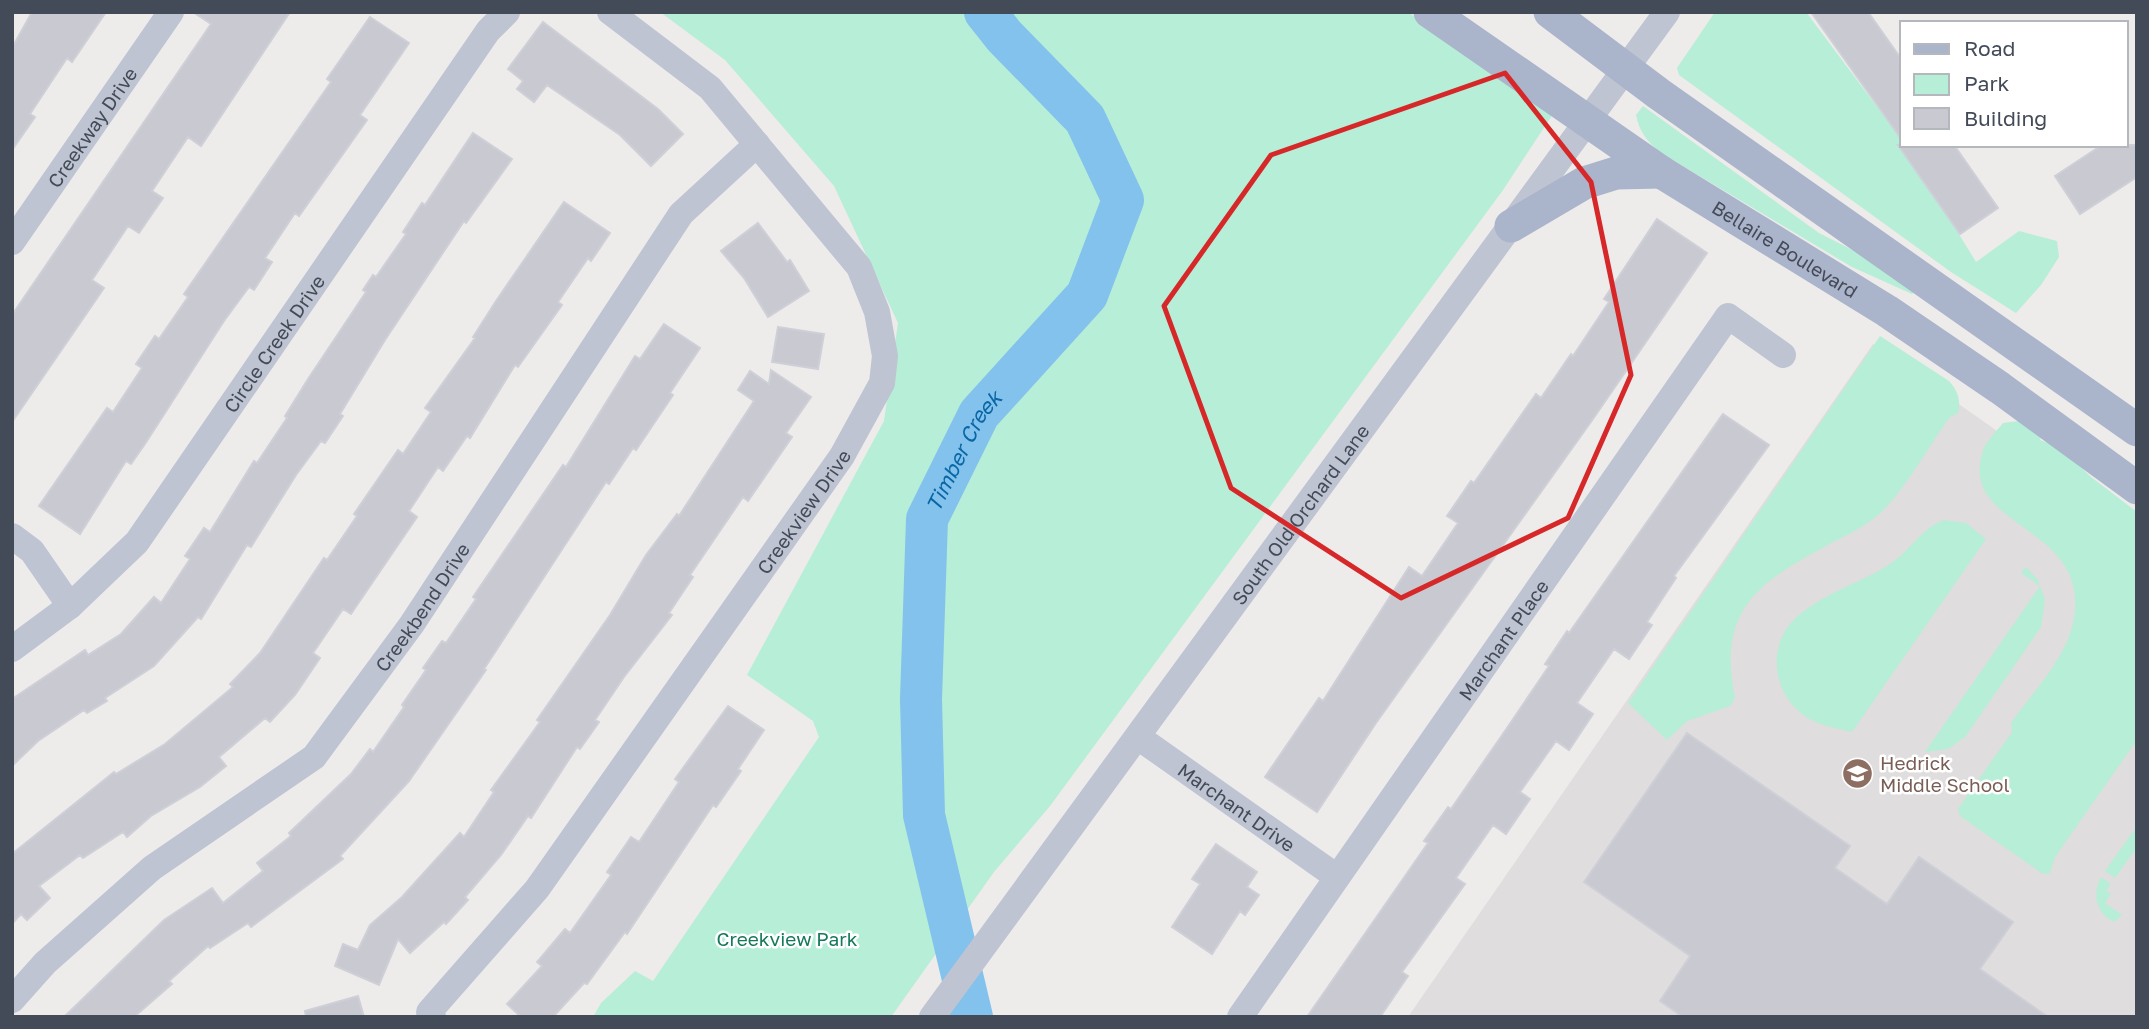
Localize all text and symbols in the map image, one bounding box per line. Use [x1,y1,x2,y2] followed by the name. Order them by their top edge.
[1900,21,2128,147] legend
[1964,35,2015,61] text: Road
[42,62,141,191] street label: Creekway Drive
[1964,70,2010,96] text: Park
[1964,105,2047,131] text: Building
[1708,195,1862,302] street label: Bellaire Boulevard
[218,270,329,417] street label: Circle Creek Drive
[920,384,1008,516] water label: Timber Creek
[1226,419,1373,609] street label: South Old Orchard Lane
[751,445,855,578] street label: Creekview Drive
[370,538,474,676] street label: Creekbend Drive
[1453,575,1553,704] street label: Marchant Place
[1880,751,2010,796] place label: Hedrick Middle School
[1840,756,1874,790] school or university icon: Hedrick Middle School
[1174,757,1300,856] street label: Marchant Drive
[717,927,858,950] park label: Creekview Park

